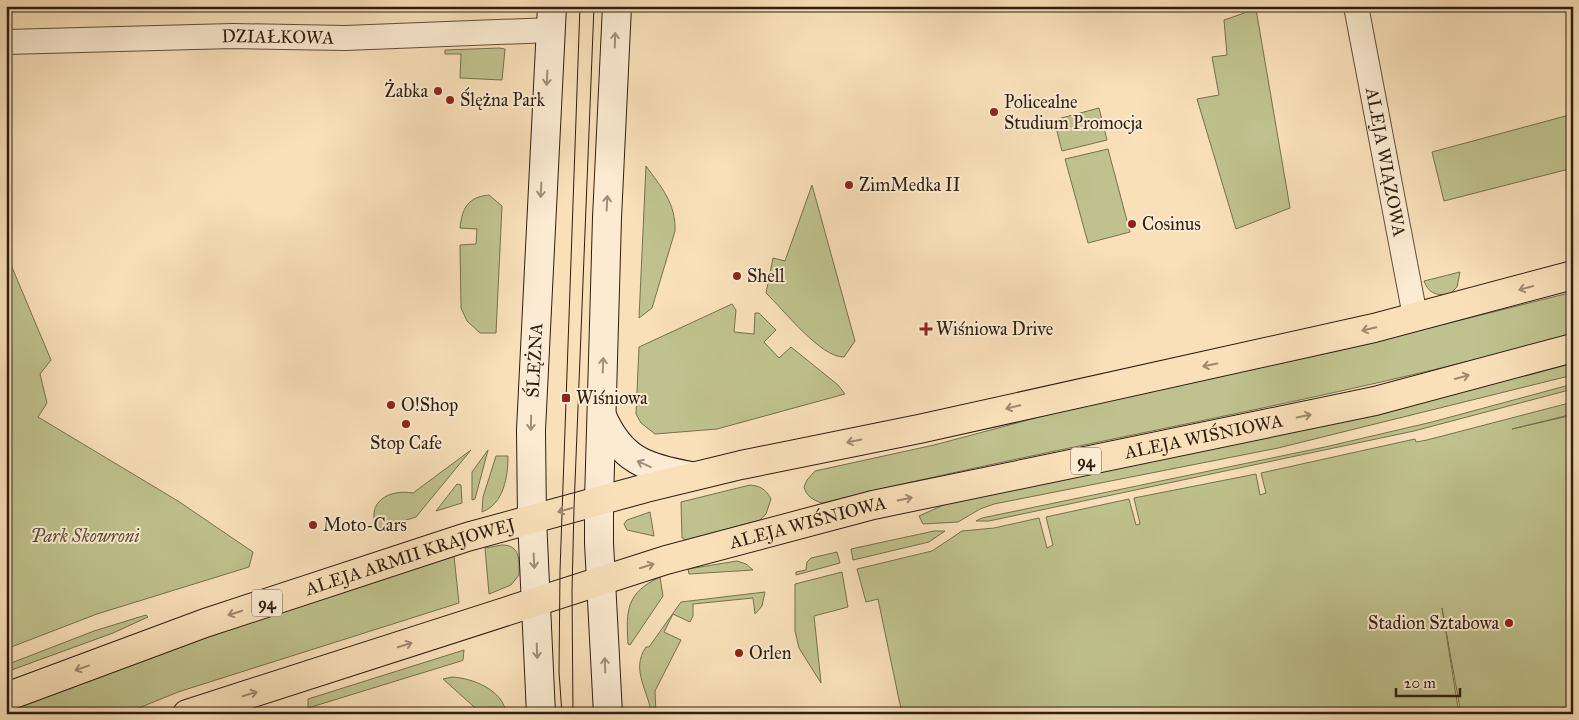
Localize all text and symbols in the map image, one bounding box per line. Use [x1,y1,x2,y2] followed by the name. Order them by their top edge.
[221,25,334,49] street label: DZIAŁKOWA
[611,32,620,48] one-way arrow
[543,70,552,86] one-way arrow
[385,79,428,102] place label: Żabka
[432,85,444,97] marker: Żabka
[1361,85,1411,239] street label: ALEJA WIĄZOWA
[460,87,545,111] place label: Ślężna Park
[1004,91,1143,134] place label: Policealne Studium Promocja
[444,94,456,106] marker: Ślężna Park
[988,106,1000,118] marker: Policealne Studium Promocja
[859,174,961,196] place label: ZimMedka II
[843,179,855,191] marker: ZimMedka II
[537,182,546,198] one-way arrow
[603,195,612,211] one-way arrow
[1142,213,1201,235] place label: Cosinus
[1126,218,1138,230] marker: Cosinus
[747,265,785,287] place label: Shell
[731,270,743,282] marker: Shell
[1518,283,1534,293] one-way arrow
[936,318,1053,340] place label: Wiśniowa Drive
[520,322,547,398] street label: ŚLĘŻNA
[920,323,932,335] marker: Wiśniowa Drive
[1361,325,1377,334] one-way arrow
[599,357,608,373] one-way arrow
[1202,361,1218,370] one-way arrow
[1454,372,1470,382] one-way arrow
[576,387,648,409] place label: Wiśniowa
[560,392,572,404] marker: Wiśniowa
[401,394,458,416] place label: O!Shop
[385,399,397,411] marker: O!Shop
[1005,403,1021,413] one-way arrow
[1121,409,1285,464] street label: ALEJA WIŚNIOWA
[1296,410,1312,420] one-way arrow
[526,414,536,430] one-way arrow
[400,418,412,430] marker: Stop Cafe
[370,432,442,454] place label: Stop Cafe
[846,437,862,446] one-way arrow
[1071,448,1101,474] road number: 94
[637,458,652,468] one-way arrow
[726,492,888,554] street label: ALEJA WIŚNIOWA
[897,493,913,503] one-way arrow
[558,506,574,516] one-way arrow
[302,513,518,601] street label: ALEJA ARMII KRAJOWEJ
[323,514,407,536] place label: Moto-Cars
[307,519,319,531] marker: Moto-Cars
[31,525,139,547] park label: Park Skowroni
[529,553,538,569] one-way arrow
[638,561,654,571] one-way arrow
[252,590,282,616] road number: 94
[228,609,243,618] one-way arrow
[1368,612,1499,634] place label: Stadion Sztabowa
[1503,617,1515,629] marker: Stadion Sztabowa
[397,639,413,649] one-way arrow
[749,642,792,664] place label: Orlen
[533,643,542,659] one-way arrow
[733,647,745,659] marker: Orlen
[601,657,610,673] one-way arrow
[75,664,90,674] one-way arrow
[1396,665,1460,697] scale bar
[1404,674,1436,692] text: 20 m
[242,688,258,698] one-way arrow

